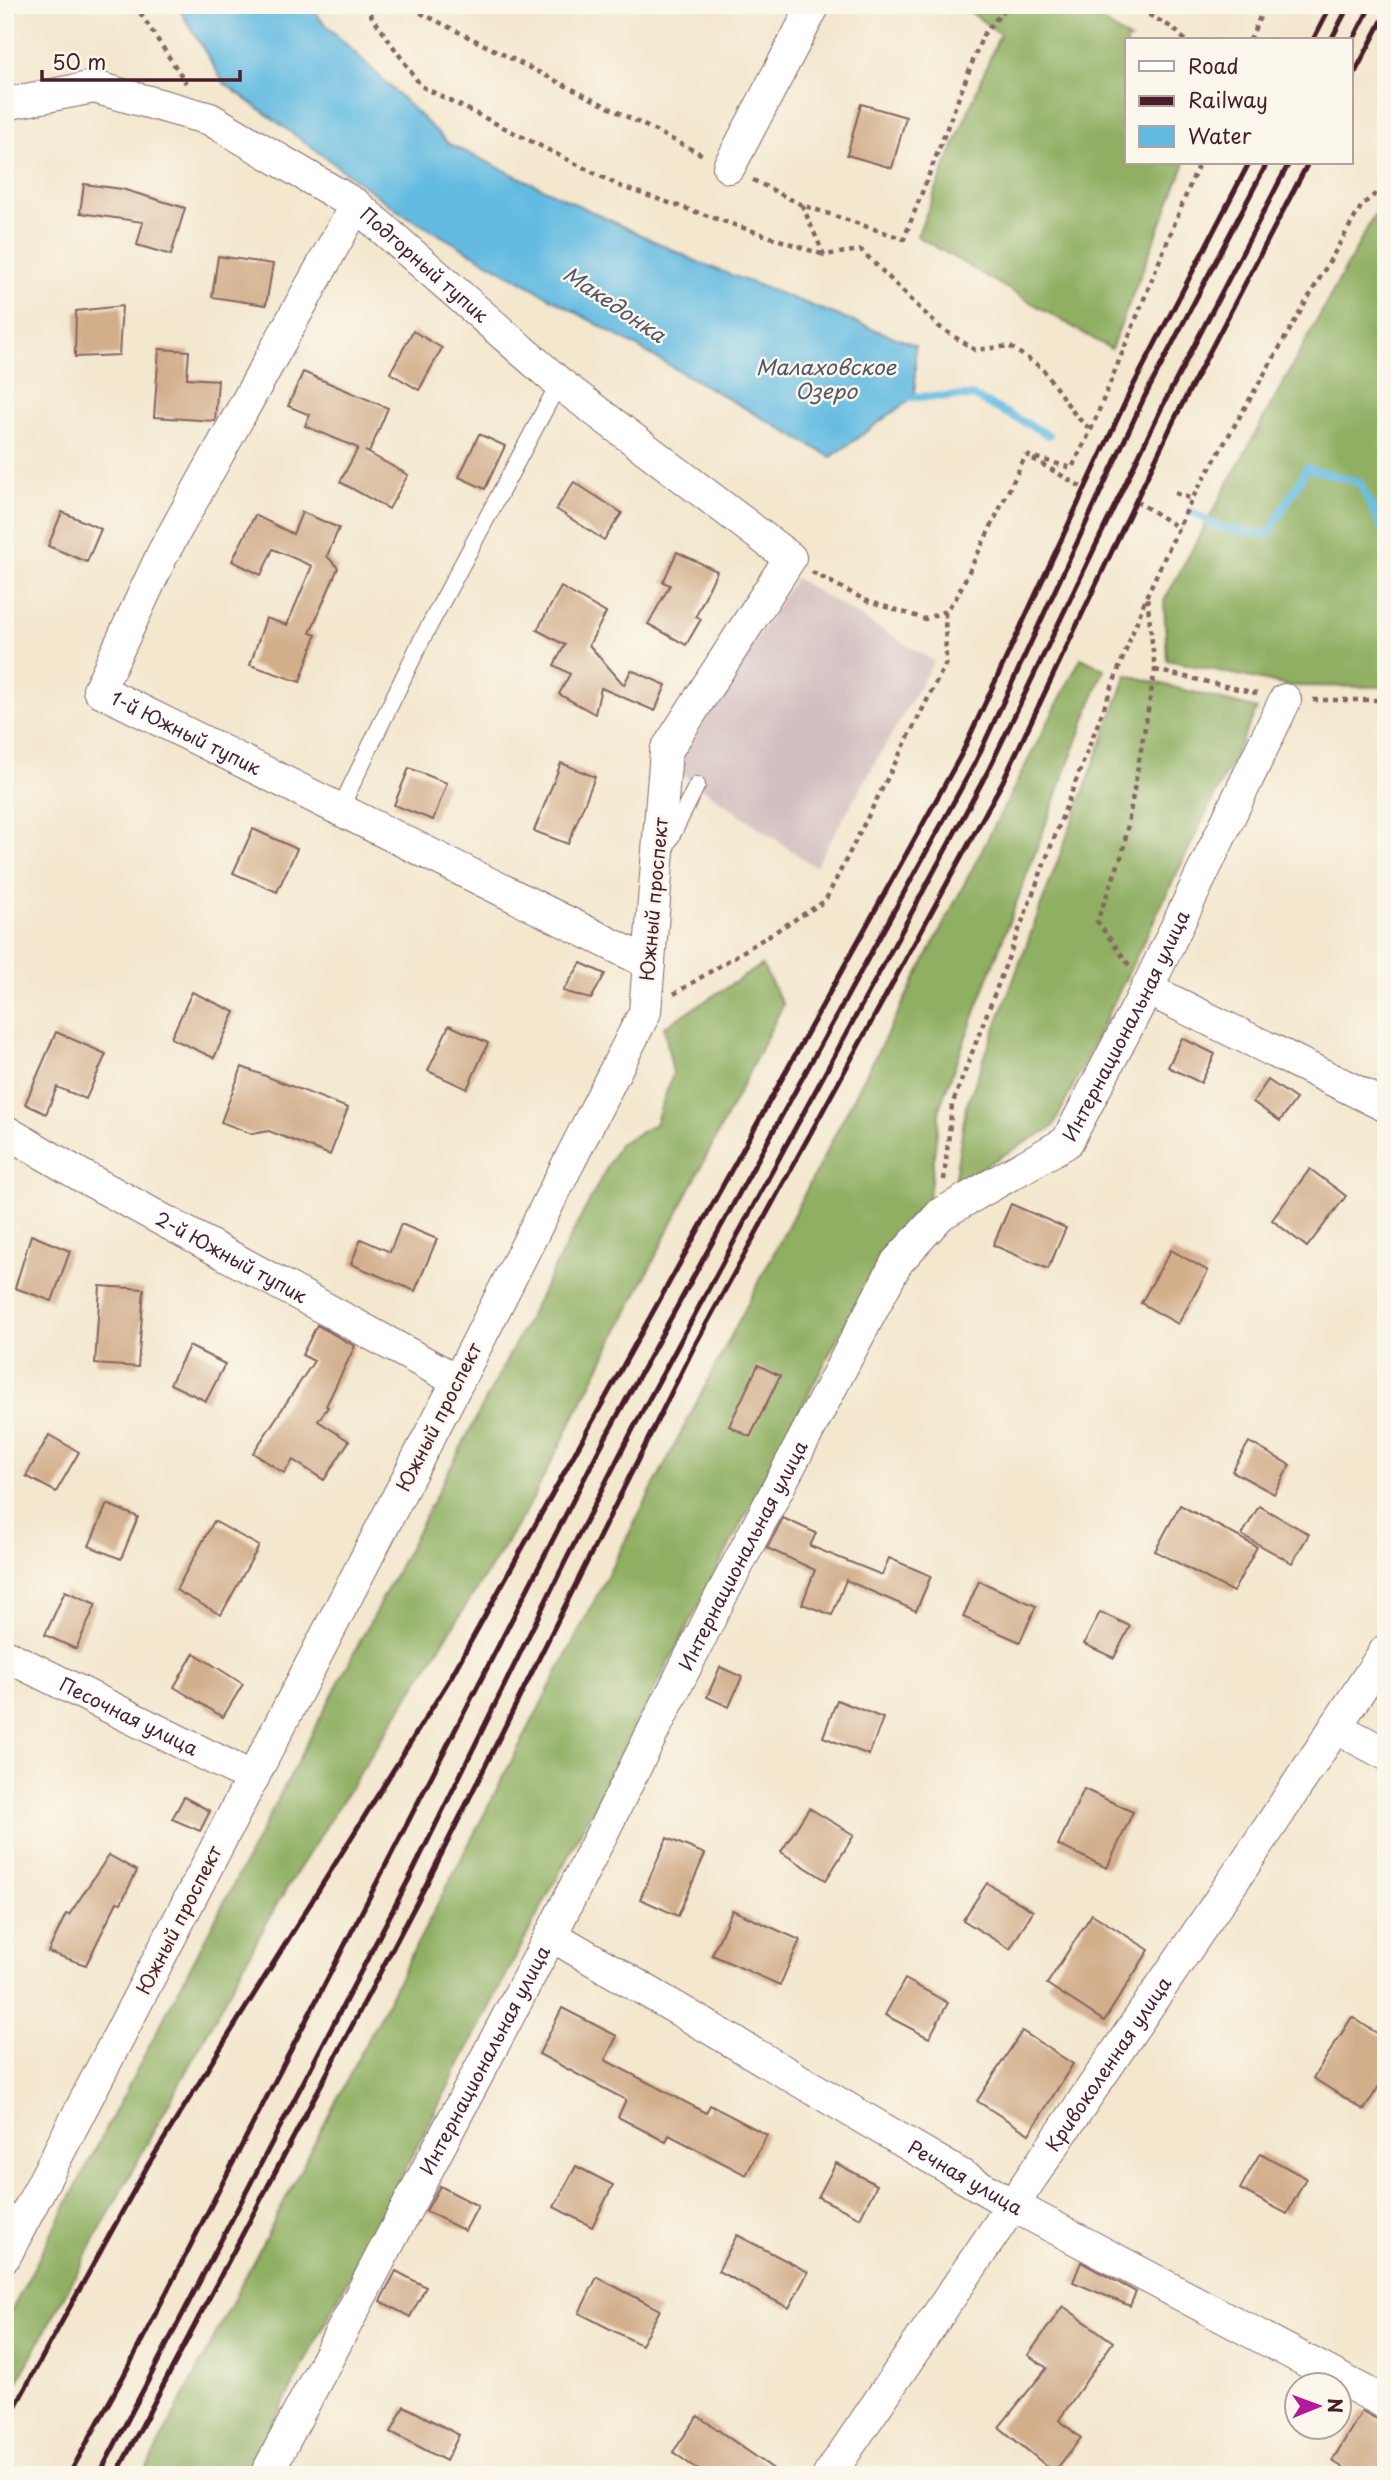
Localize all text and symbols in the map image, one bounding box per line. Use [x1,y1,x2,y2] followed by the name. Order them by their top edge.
[42,38,240,82] scale bar
[1125,38,1352,164] legend
[52,45,106,77] text: 50 m
[1188,49,1239,81] text: Road
[1188,83,1268,115] text: Railway
[1188,119,1252,151] text: Water
[354,200,496,329] street label: Подгорный тупик
[557,257,674,350] water label: Македонка
[756,350,897,406] water label: Малаховское Озеро
[106,683,267,782] street label: 1-й Южный тупик
[632,815,674,982] street label: Южный проспект
[1055,905,1196,1146] street label: Интернациональная улица
[151,1204,313,1310] street label: 2-й Южный тупик
[388,1337,488,1496] street label: Южный проспект
[671,1435,814,1675] street label: Интернациональная улица
[55,1669,203,1762] street label: Песочная улица
[128,1840,228,1999] street label: Южный проспект
[412,1940,556,2179] street label: Интернациональная улица
[1038,1970,1177,2157] street label: Кривоколенная улица
[903,2132,1028,2221] street label: Речная улица
[1282,2372,1352,2442] north arrow
[1322,2398,1350,2413] text: N

